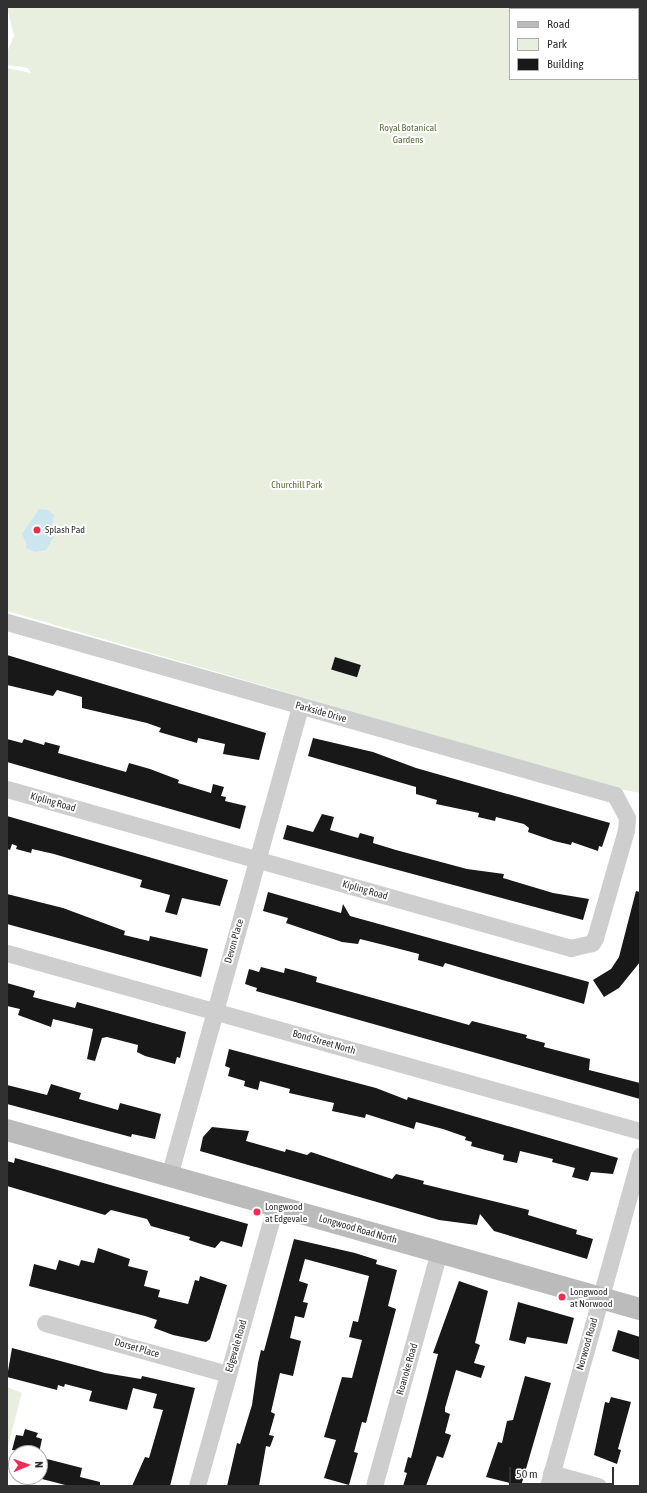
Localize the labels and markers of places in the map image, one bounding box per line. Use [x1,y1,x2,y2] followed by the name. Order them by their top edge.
[45,524,85,536] place label: Splash Pad
[32,525,42,535] marker: Splash Pad
[265,1200,307,1224] place label: Longwood at Edgevale
[252,1207,262,1217] marker: Longwood at Edgevale
[570,1285,612,1308] place label: Longwood at Norwood
[557,1292,567,1302] marker: Longwood at Norwood

